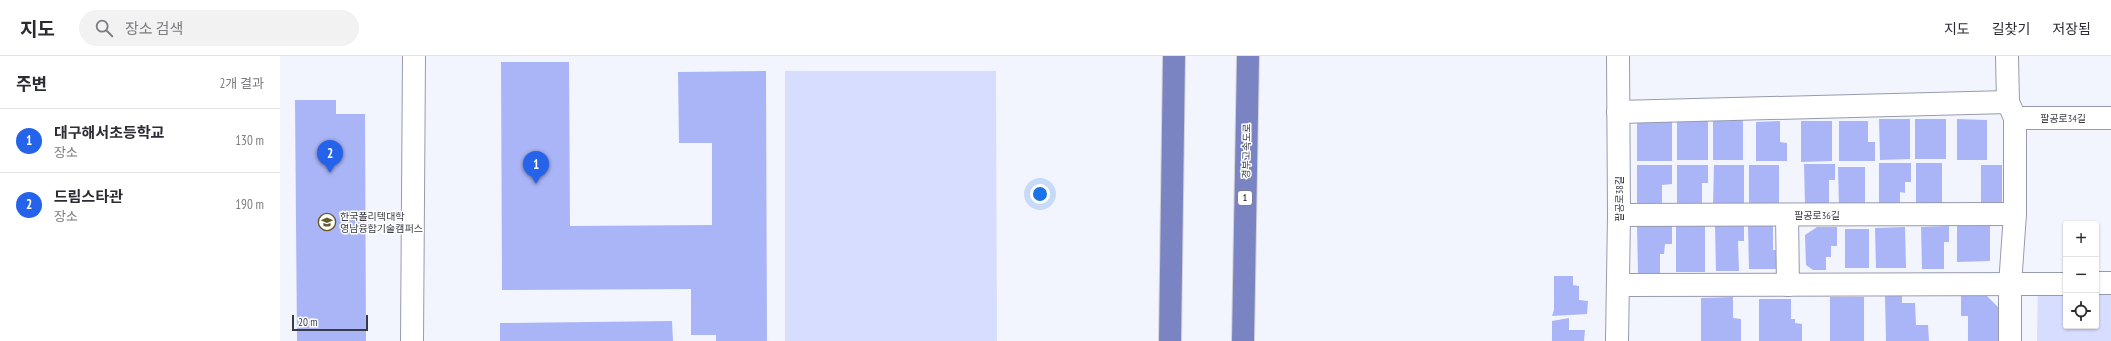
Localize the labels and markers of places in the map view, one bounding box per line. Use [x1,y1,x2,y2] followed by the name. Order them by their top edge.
[317,140,343,173] pin: 2
[523,151,549,184] pin: 1
[340,210,423,235] place label: 한국폴리텍대학 영남융합기술캠퍼스
[317,212,337,232] school or university icon: 한국폴리텍대학 영남융합기술캠퍼스

